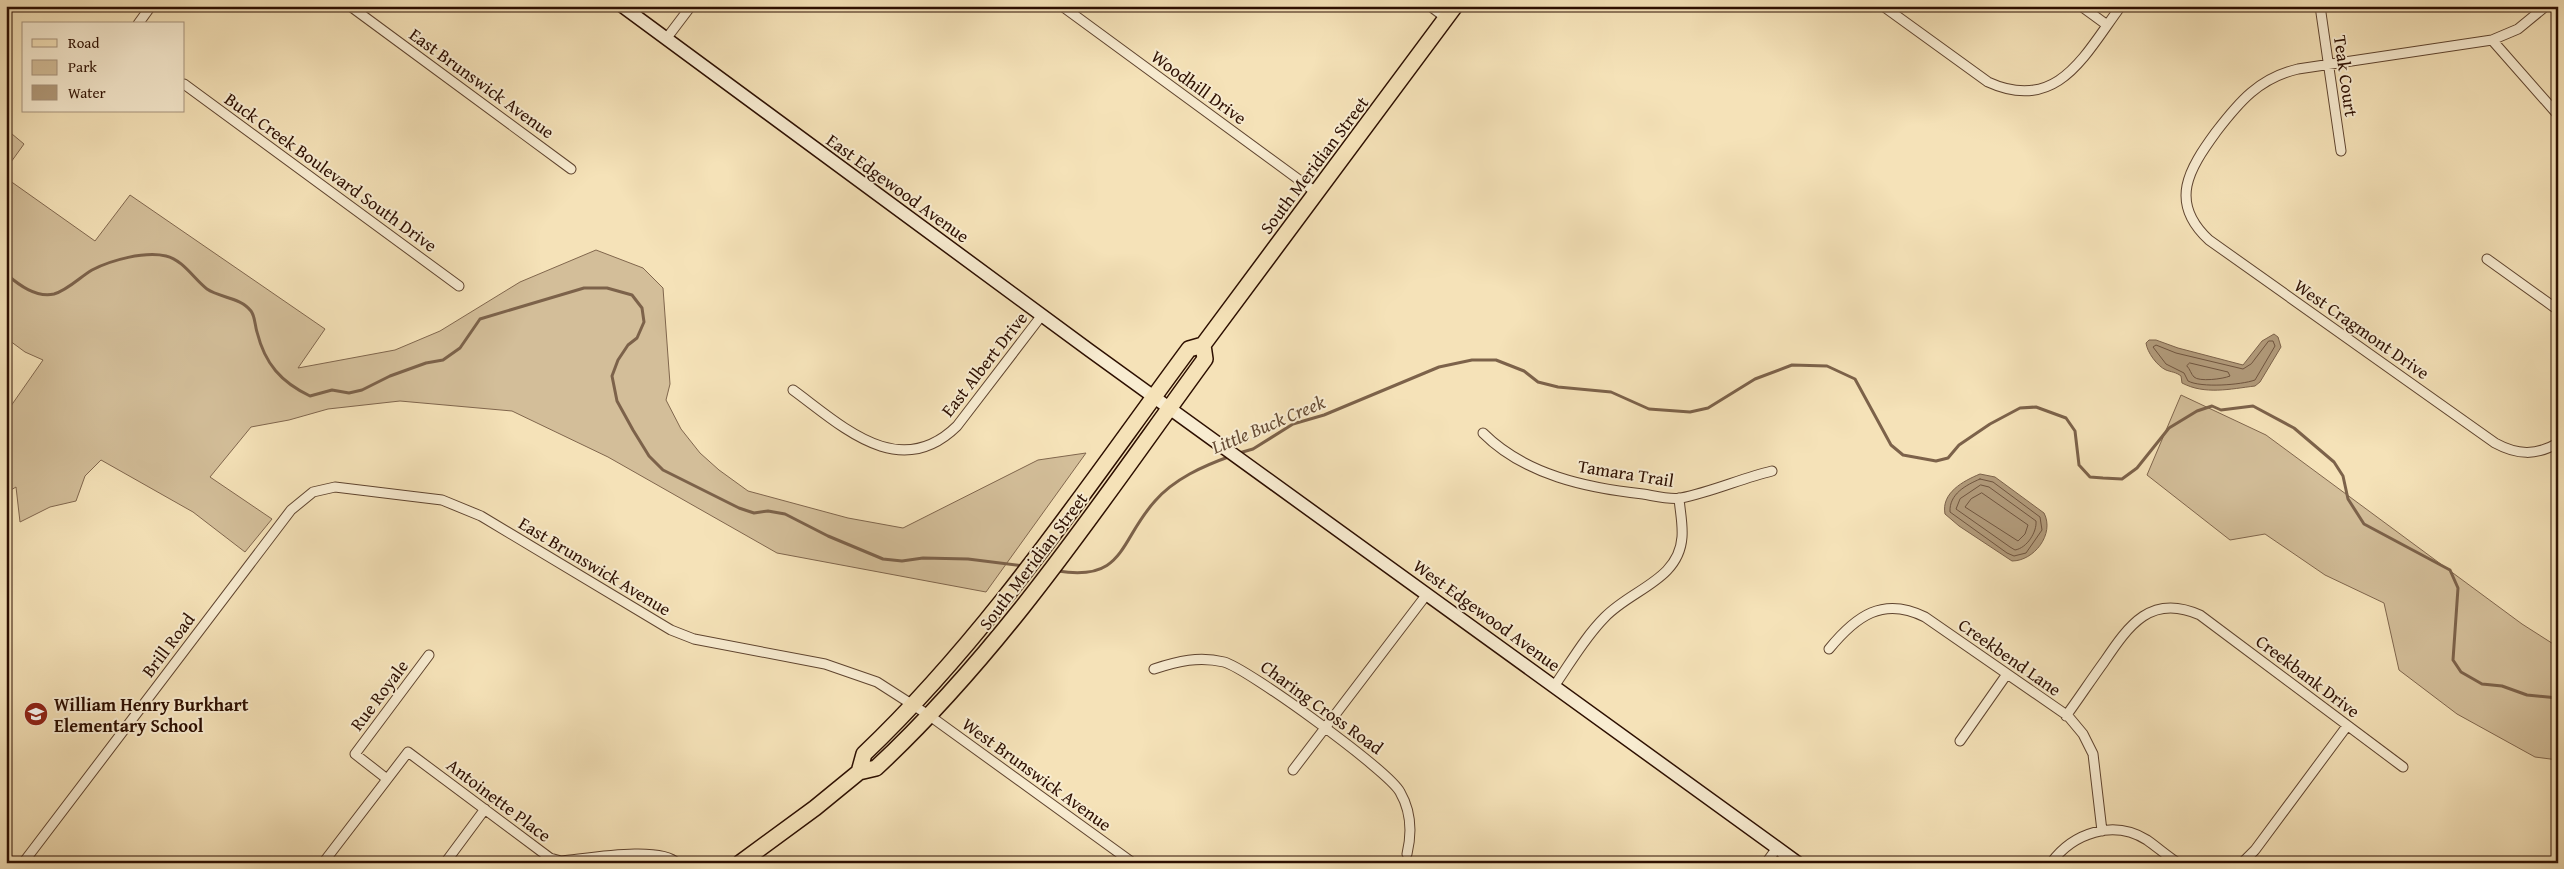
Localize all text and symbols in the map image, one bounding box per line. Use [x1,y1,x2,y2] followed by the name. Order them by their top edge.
[404,21,560,145] street label: East Brunswick Avenue
[22,22,185,112] legend
[68,32,99,53] text: Road
[2327,34,2365,119] street label: Teak Court
[1146,43,1252,131] street label: Woodhill Drive
[68,56,97,77] text: Park
[68,82,106,103] text: Water
[219,86,443,258] street label: Buck Creek Boulevard South Drive
[1253,90,1375,240] street label: South Meridian Street
[821,127,975,249] street label: East Edgewood Avenue
[2289,272,2435,386] street label: West Cragmont Drive
[934,306,1034,422] street label: East Albert Drive
[1206,387,1329,461] water label: Little Buck Creek
[1576,452,1676,494] street label: Tamara Trail
[972,486,1094,636] street label: South Meridian Street
[514,510,676,622] street label: East Brunswick Avenue
[1408,552,1566,678] street label: West Edgewood Avenue
[135,607,201,683] street label: Brill Road
[1953,611,2067,703] street label: Creekbend Lane
[2250,628,2366,724] street label: Creekbank Drive
[1255,653,1389,761] street label: Charing Cross Road
[343,654,415,736] street label: Rue Royale
[54,691,249,739] place label: William Henry Burkhart Elementary School
[23,701,49,727] school or university icon: William Henry Burkhart Elementary School
[957,710,1117,838] street label: West Brunswick Avenue
[441,752,557,848] street label: Antoinette Place

